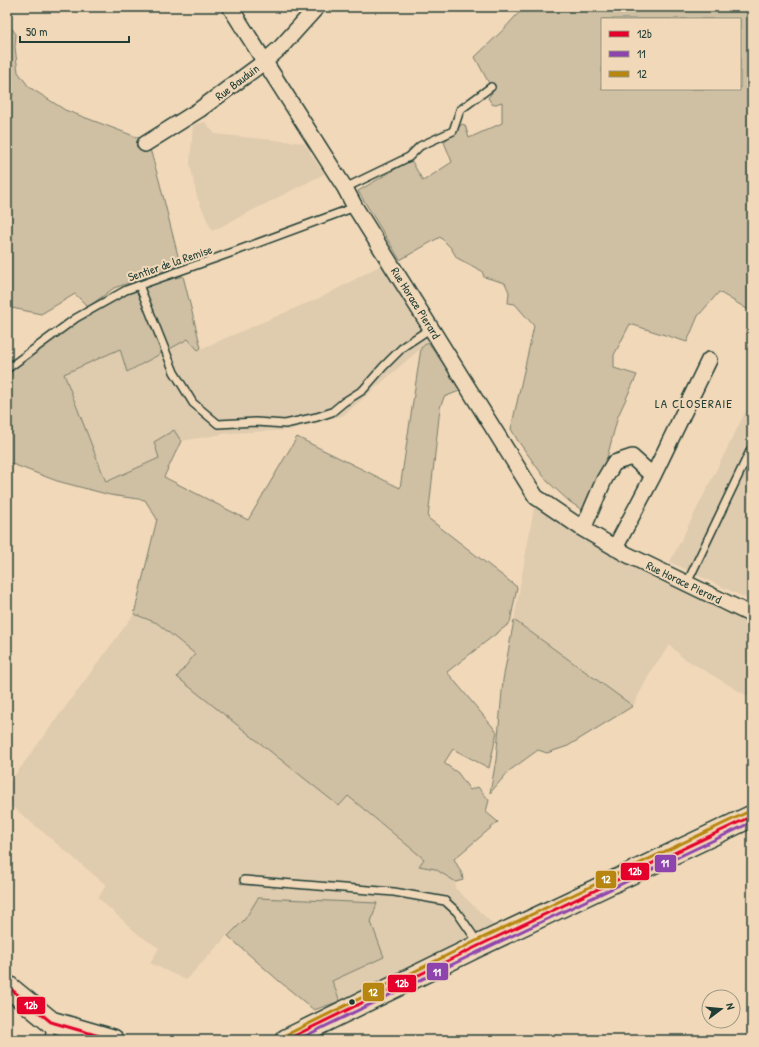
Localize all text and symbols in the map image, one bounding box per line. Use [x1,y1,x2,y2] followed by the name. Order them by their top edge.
[20,18,129,44] scale bar
[601,18,741,90] legend
[26,23,47,40] text: 50 m
[637,25,652,42] text: 12b
[637,45,646,62] text: 11
[212,60,262,104] street label: Rue Bauduin
[637,65,647,82] text: 12
[126,241,215,285] street label: Sentier de la Remise
[387,264,445,342] street label: Rue Horace Pierard
[655,394,733,412] district label: LA CLOSERAIE
[644,556,725,608] street label: Rue Horace Pierard
[654,854,677,873] line badge: 11
[661,856,669,870] text: 11
[620,862,650,881] line badge: 12b
[628,864,642,878] text: 12b
[595,870,617,889] line badge: 12
[601,872,611,886] text: 12
[426,962,449,981] line badge: 11
[433,965,441,979] text: 11
[387,974,417,993] line badge: 12b
[395,976,409,990] text: 12b
[362,982,385,1002] line badge: 12
[368,985,378,999] text: 12
[701,989,741,1029] north arrow
[16,996,46,1015] line badge: 12b
[347,997,357,1007] unlabelled marker
[24,998,38,1012] text: 12b
[723,1001,738,1011] text: N

